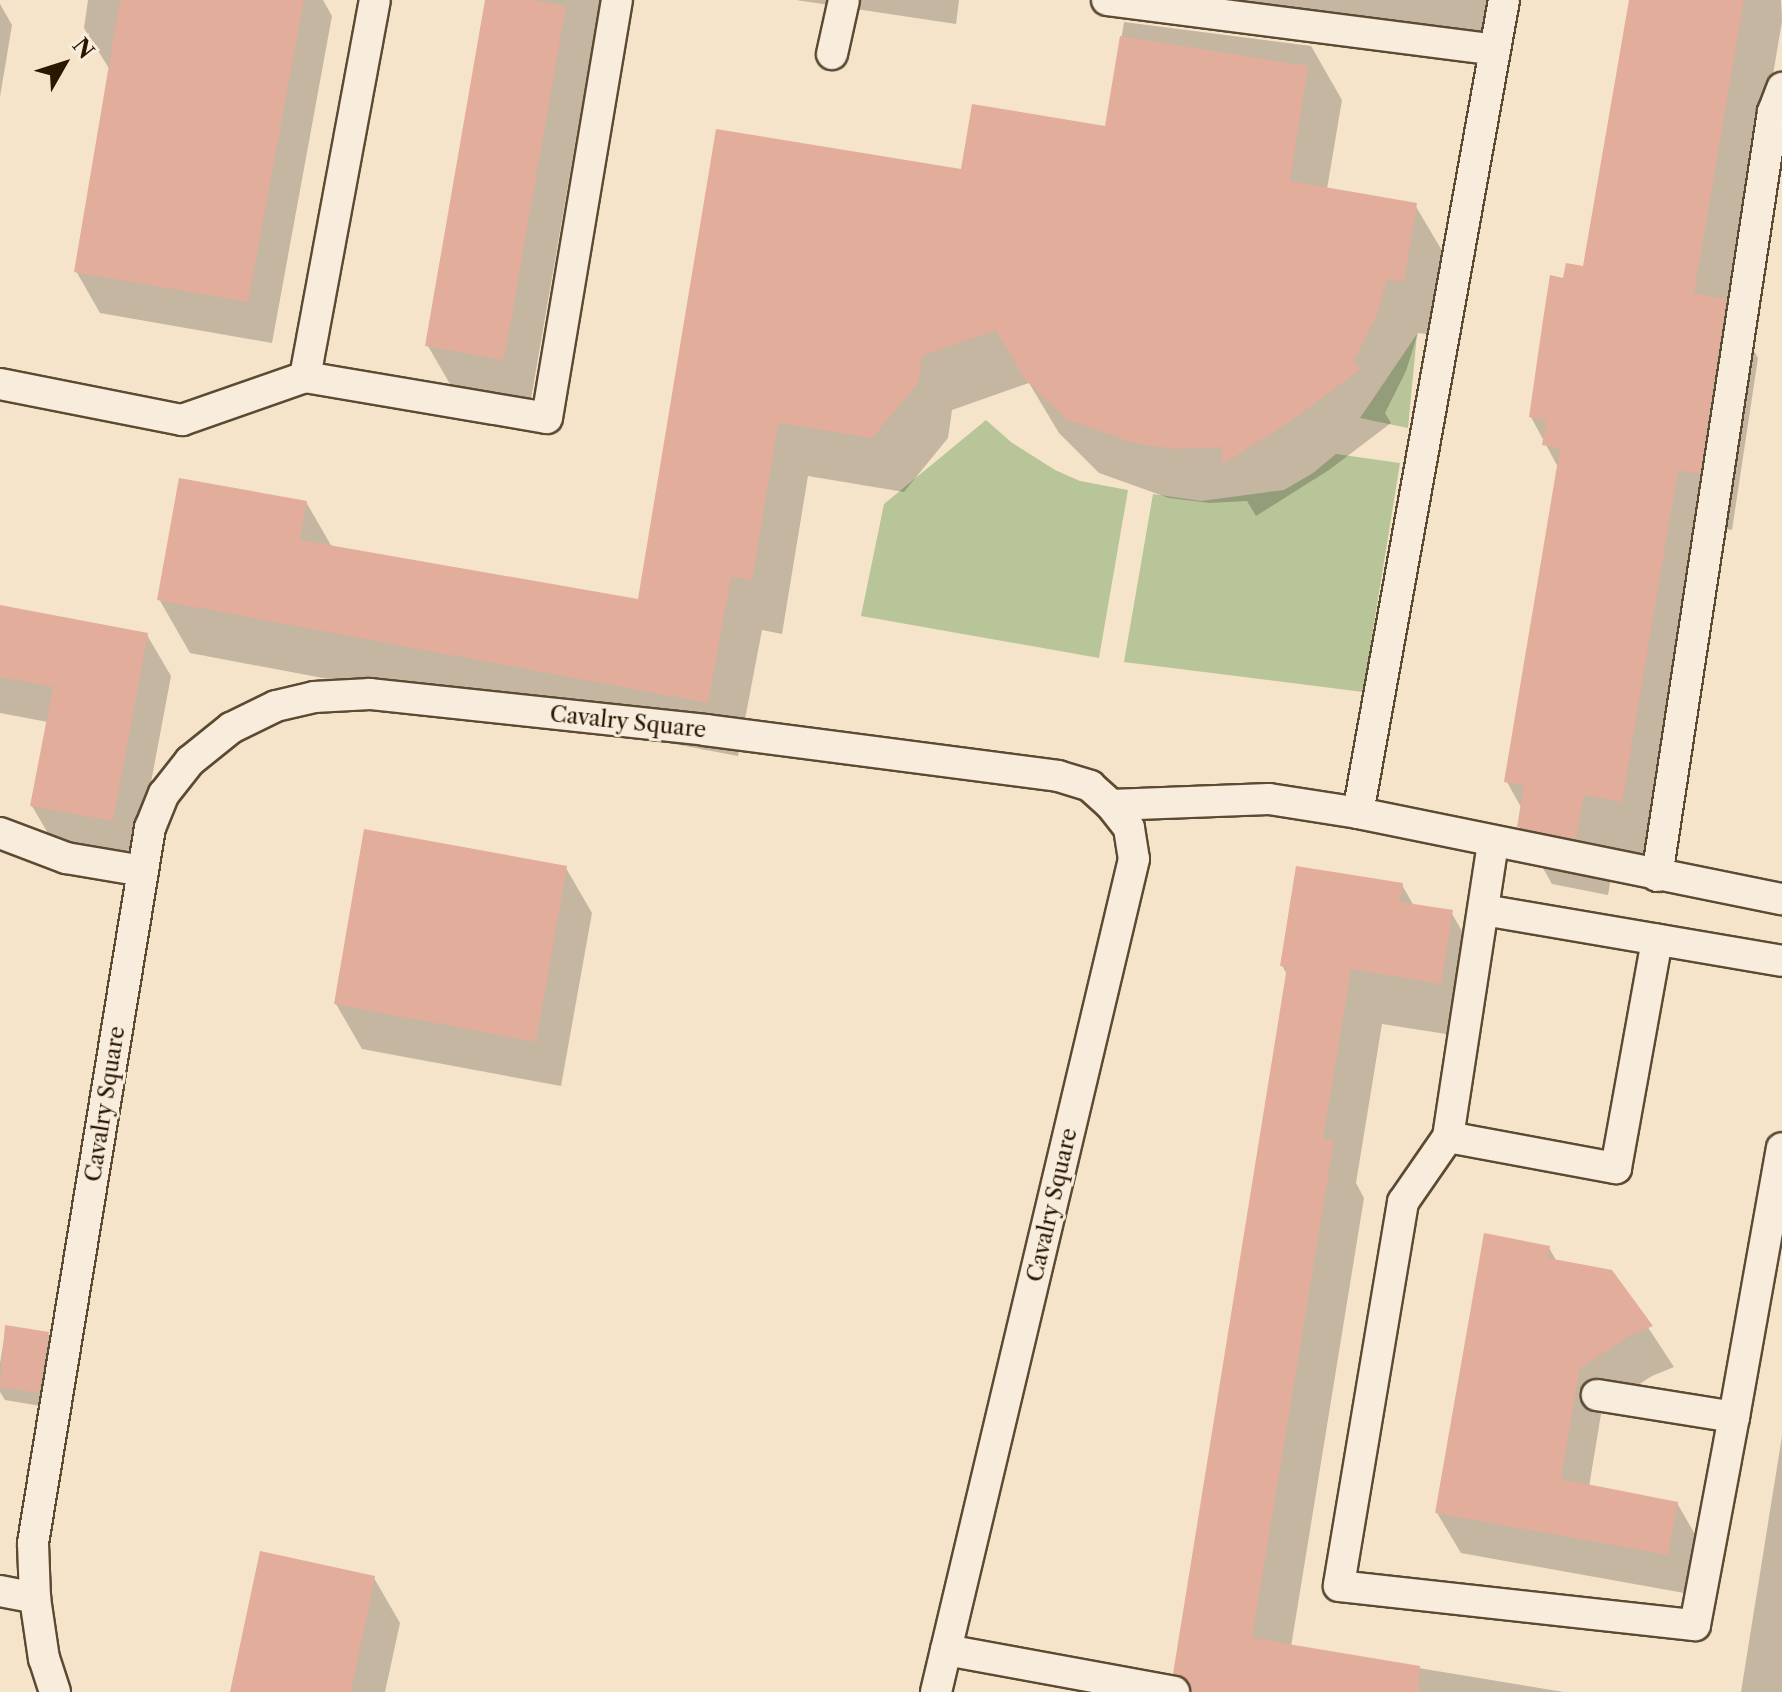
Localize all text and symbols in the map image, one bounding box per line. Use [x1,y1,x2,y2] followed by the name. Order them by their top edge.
[24,24,104,104] north arrow
[67,33,100,65] text: N
[548,701,708,743] street label: Cavalry Square
[80,1024,130,1184] street label: Cavalry Square
[1021,1125,1083,1285] street label: Cavalry Square

